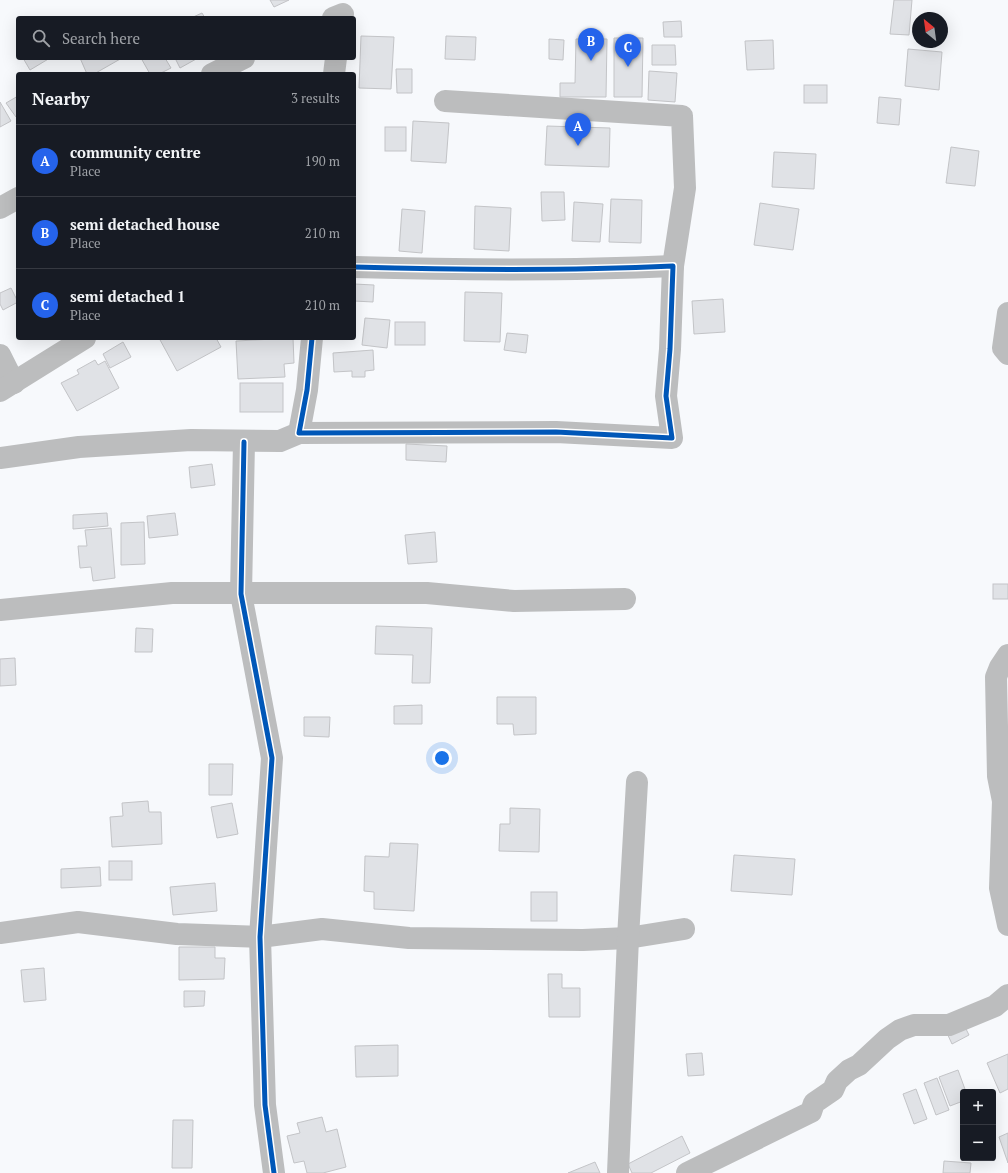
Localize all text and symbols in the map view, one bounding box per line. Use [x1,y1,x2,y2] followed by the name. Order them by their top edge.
[912,12,948,48] north arrow
[16,16,356,60] search box
[30,27,52,49] icon: search
[62,28,140,48] text: Search here
[578,28,604,61] pin: B
[615,34,641,67] pin: C
[32,87,90,110] text: Nearby
[291,89,340,107] text: 3 results
[565,113,591,146] pin: A
[70,142,201,162] text: community centre
[40,152,50,170] text: A
[305,152,340,170] text: 190 m
[70,162,101,180] text: Place
[70,214,220,234] text: semi detached house
[41,224,49,242] text: B
[305,224,340,242] text: 210 m
[70,234,101,252] text: Place
[70,286,186,306] text: semi detached 1
[41,296,49,314] text: C
[305,296,340,314] text: 210 m
[70,306,101,324] text: Place
[432,748,452,768] your location
[960,1089,996,1161] map controls
[960,1089,996,1125] button: +
[960,1125,996,1161] button: −

